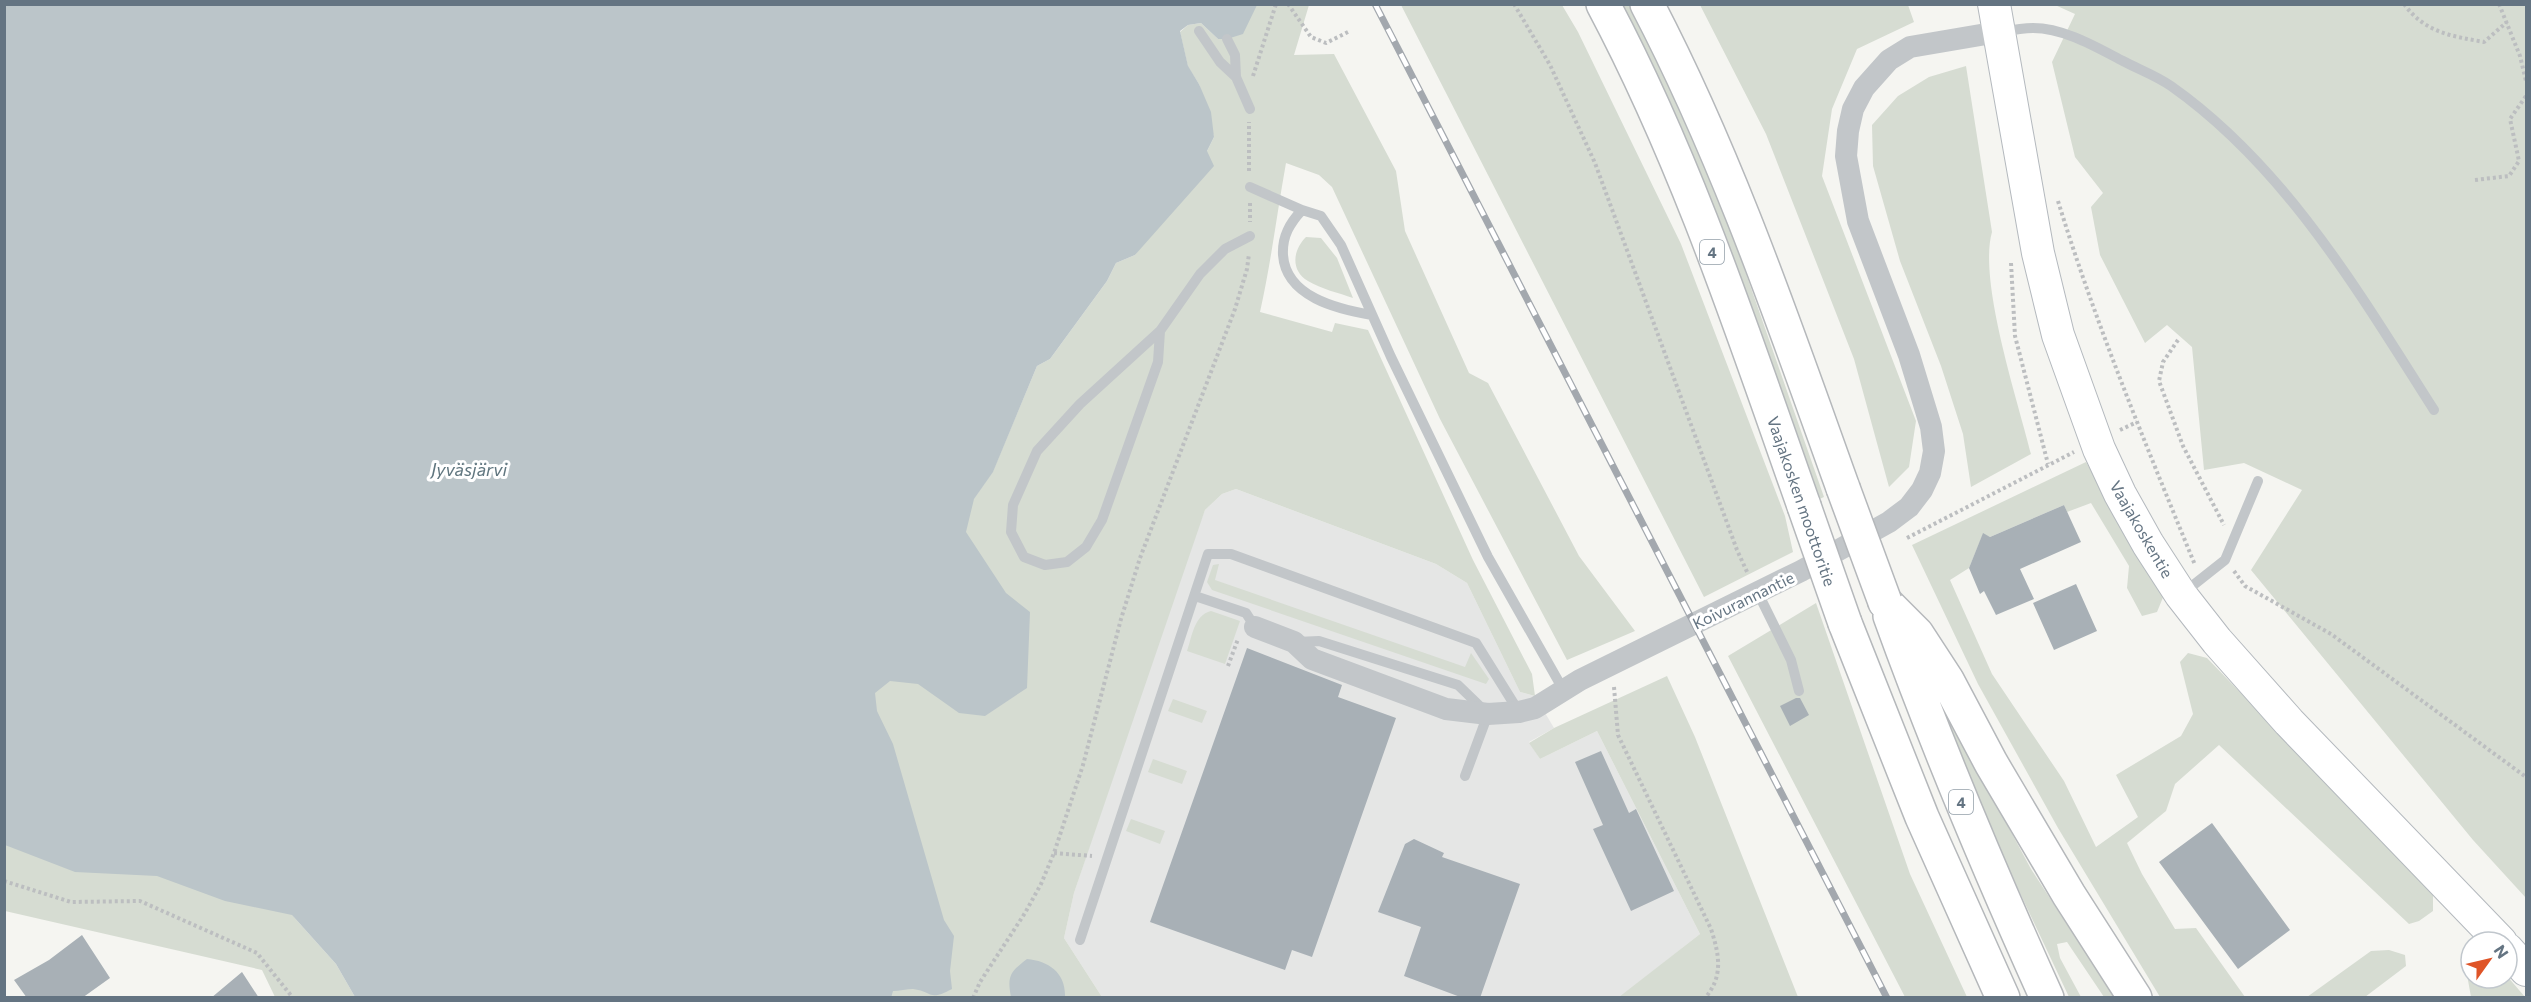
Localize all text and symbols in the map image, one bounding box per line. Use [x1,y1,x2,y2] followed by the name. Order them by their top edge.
[1700,240,1724,264] road number: 4
[1764,414,1840,588] street label: Vaajakosken moottoritie
[429,458,508,480] water label: Jyväsjärvi
[2106,477,2178,581] street label: Vaajakoskentie
[1689,567,1797,633] street label: Koivurannantie
[1949,790,1973,814] road number: 4
[2459,930,2519,990] north arrow
[2491,941,2513,962] text: N

